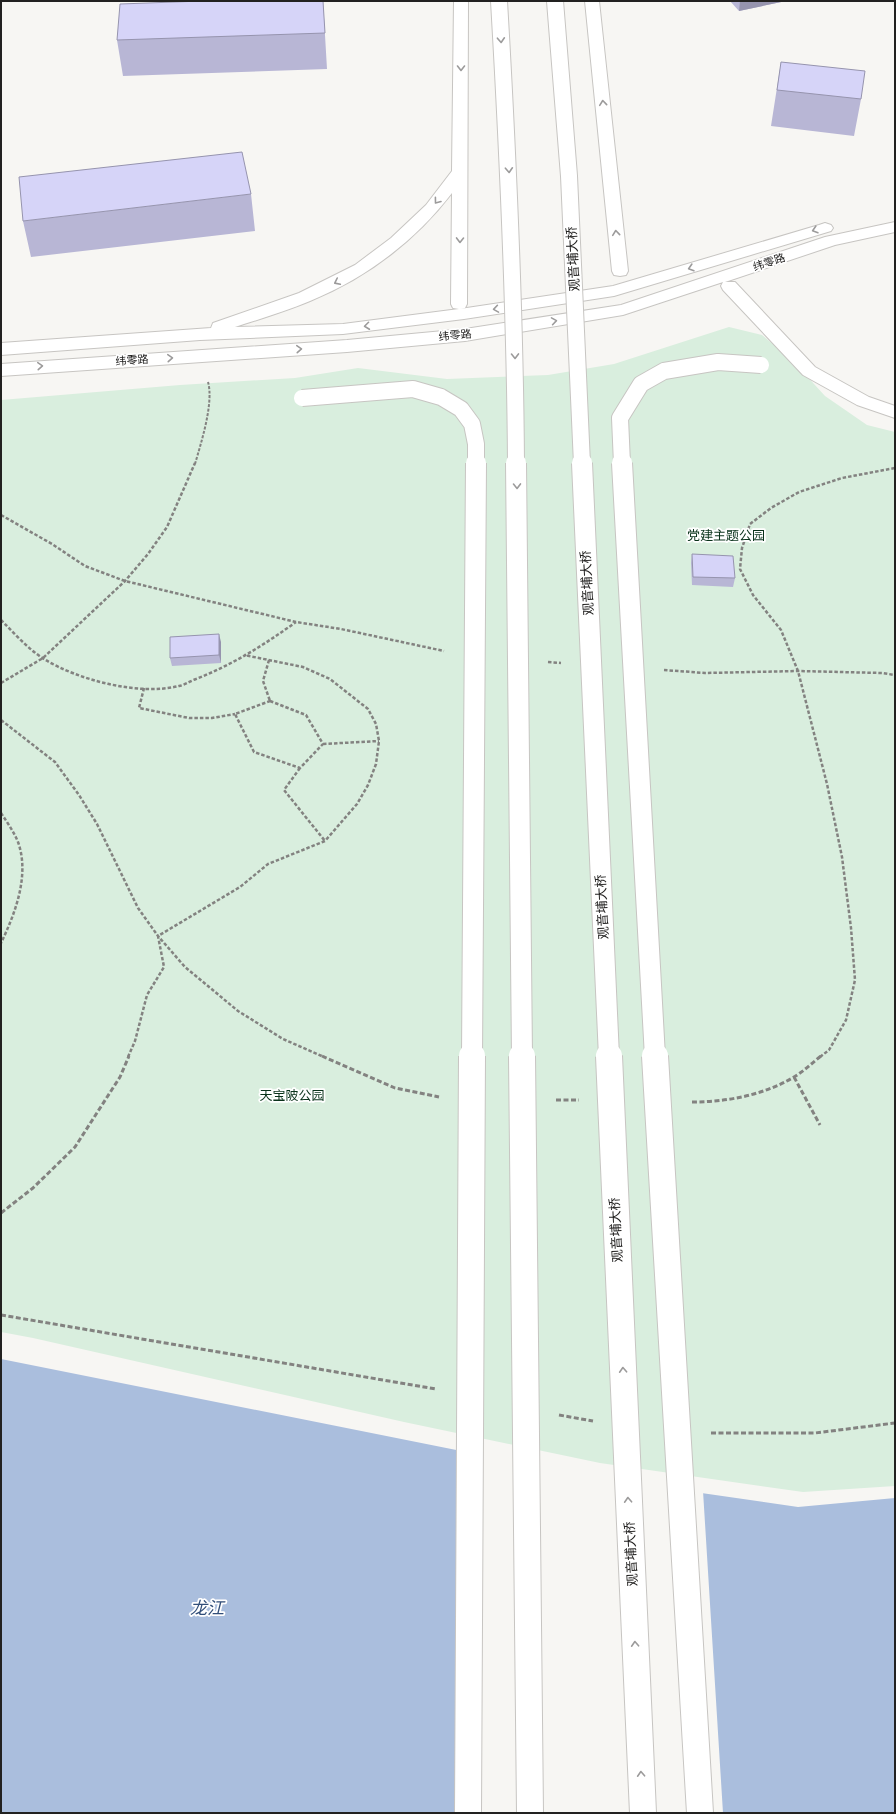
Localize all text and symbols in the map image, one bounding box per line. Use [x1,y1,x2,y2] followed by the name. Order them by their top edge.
[497,37,506,43] one-way arrow
[457,65,465,71] one-way arrow
[599,100,608,106] one-way arrow
[505,167,513,173] one-way arrow
[435,197,442,204] one-way arrow
[812,225,819,234] one-way arrow
[562,226,584,292] street label: 观音埔大桥
[612,230,621,236] one-way arrow
[456,237,464,243] one-way arrow
[751,249,787,275] street label: 纬零路
[688,263,695,272] one-way arrow
[333,277,341,284] one-way arrow
[493,304,499,313] one-way arrow
[550,317,557,326] one-way arrow
[364,321,370,330] one-way arrow
[438,325,472,345] street label: 纬零路
[296,344,302,353] one-way arrow
[115,351,149,369] street label: 纬零路
[167,353,173,362] one-way arrow
[511,353,519,359] one-way arrow
[37,362,43,371] one-way arrow
[513,483,521,489] one-way arrow
[687,526,765,545] park label: 党建主题公园
[576,550,598,616] street label: 观音埔大桥
[591,874,613,940] street label: 观音埔大桥
[259,1086,325,1105] park label: 天宝陂公园
[605,1197,627,1263] street label: 观音埔大桥
[618,1367,627,1373] one-way arrow
[624,1497,633,1503] one-way arrow
[620,1521,642,1587] street label: 观音埔大桥
[190,1596,226,1620] water label: 龙江
[631,1641,639,1647] one-way arrow
[636,1771,645,1777] one-way arrow

